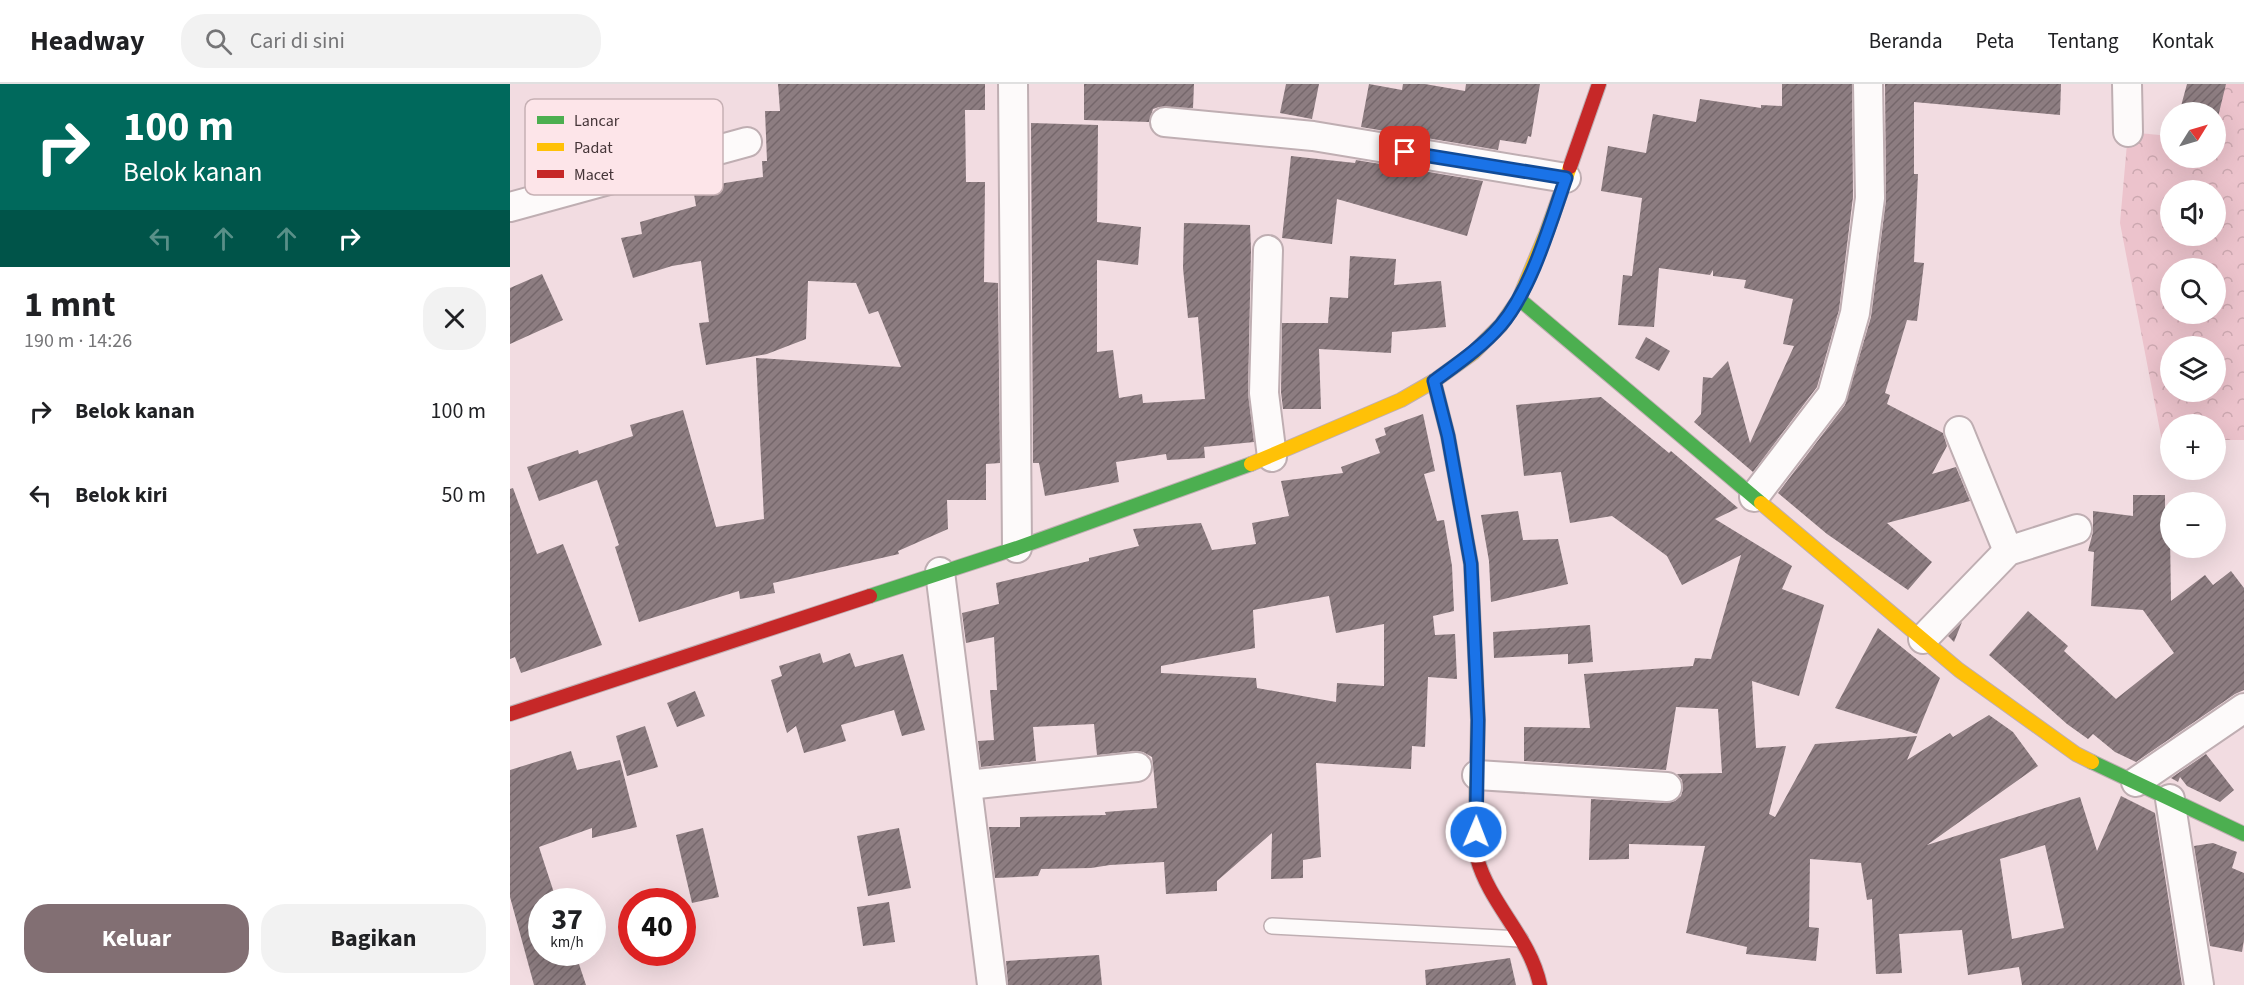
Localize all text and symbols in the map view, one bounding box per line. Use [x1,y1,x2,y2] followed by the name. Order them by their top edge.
[181,14,601,68] search box
[30,21,145,61] text: Headway
[202,25,235,58] icon: search
[250,25,345,57] text: Cari di sini
[1869,26,1943,56] text: Beranda
[1976,26,2014,56] text: Peta
[2047,26,2118,56] text: Tentang
[2151,26,2214,56] text: Kontak
[123,97,234,157] text: 100 m
[525,99,723,195] legend
[2160,102,2226,168] north arrow
[2160,102,2226,558] map controls
[24,108,102,186] icon: right
[574,110,620,132] text: Lancar
[1379,126,1430,177] pin
[1388,135,1421,168] icon: arrive
[574,137,613,159] text: Padat
[123,153,262,192] text: Belok kanan
[574,164,614,186] text: Macet
[2160,180,2226,246] button: sound
[144,222,177,255] icon: left
[207,222,240,255] icon: ahead
[270,222,303,255] icon: ahead
[333,222,366,255] icon: right
[2160,258,2226,324] button: search
[24,279,115,330] text: 1 mnt
[423,287,486,350] button: close
[24,327,132,355] text: 190 m · 14:26
[2160,336,2226,402] button: layers
[24,395,57,428] icon: right
[75,395,195,427] text: Belok kanan
[431,395,486,427] text: 100 m
[2160,414,2226,480] button: +
[24,479,57,512] icon: left
[75,479,168,511] text: Belok kiri
[441,479,486,511] text: 50 m
[2160,492,2226,558] button: −
[1444,800,1508,864] position arrow
[618,888,696,966] speed limit sign: 40
[551,898,583,941] text: 37
[24,904,249,973] button: Keluar
[261,904,486,973] button: Bagikan
[550,932,584,953] text: km/h

